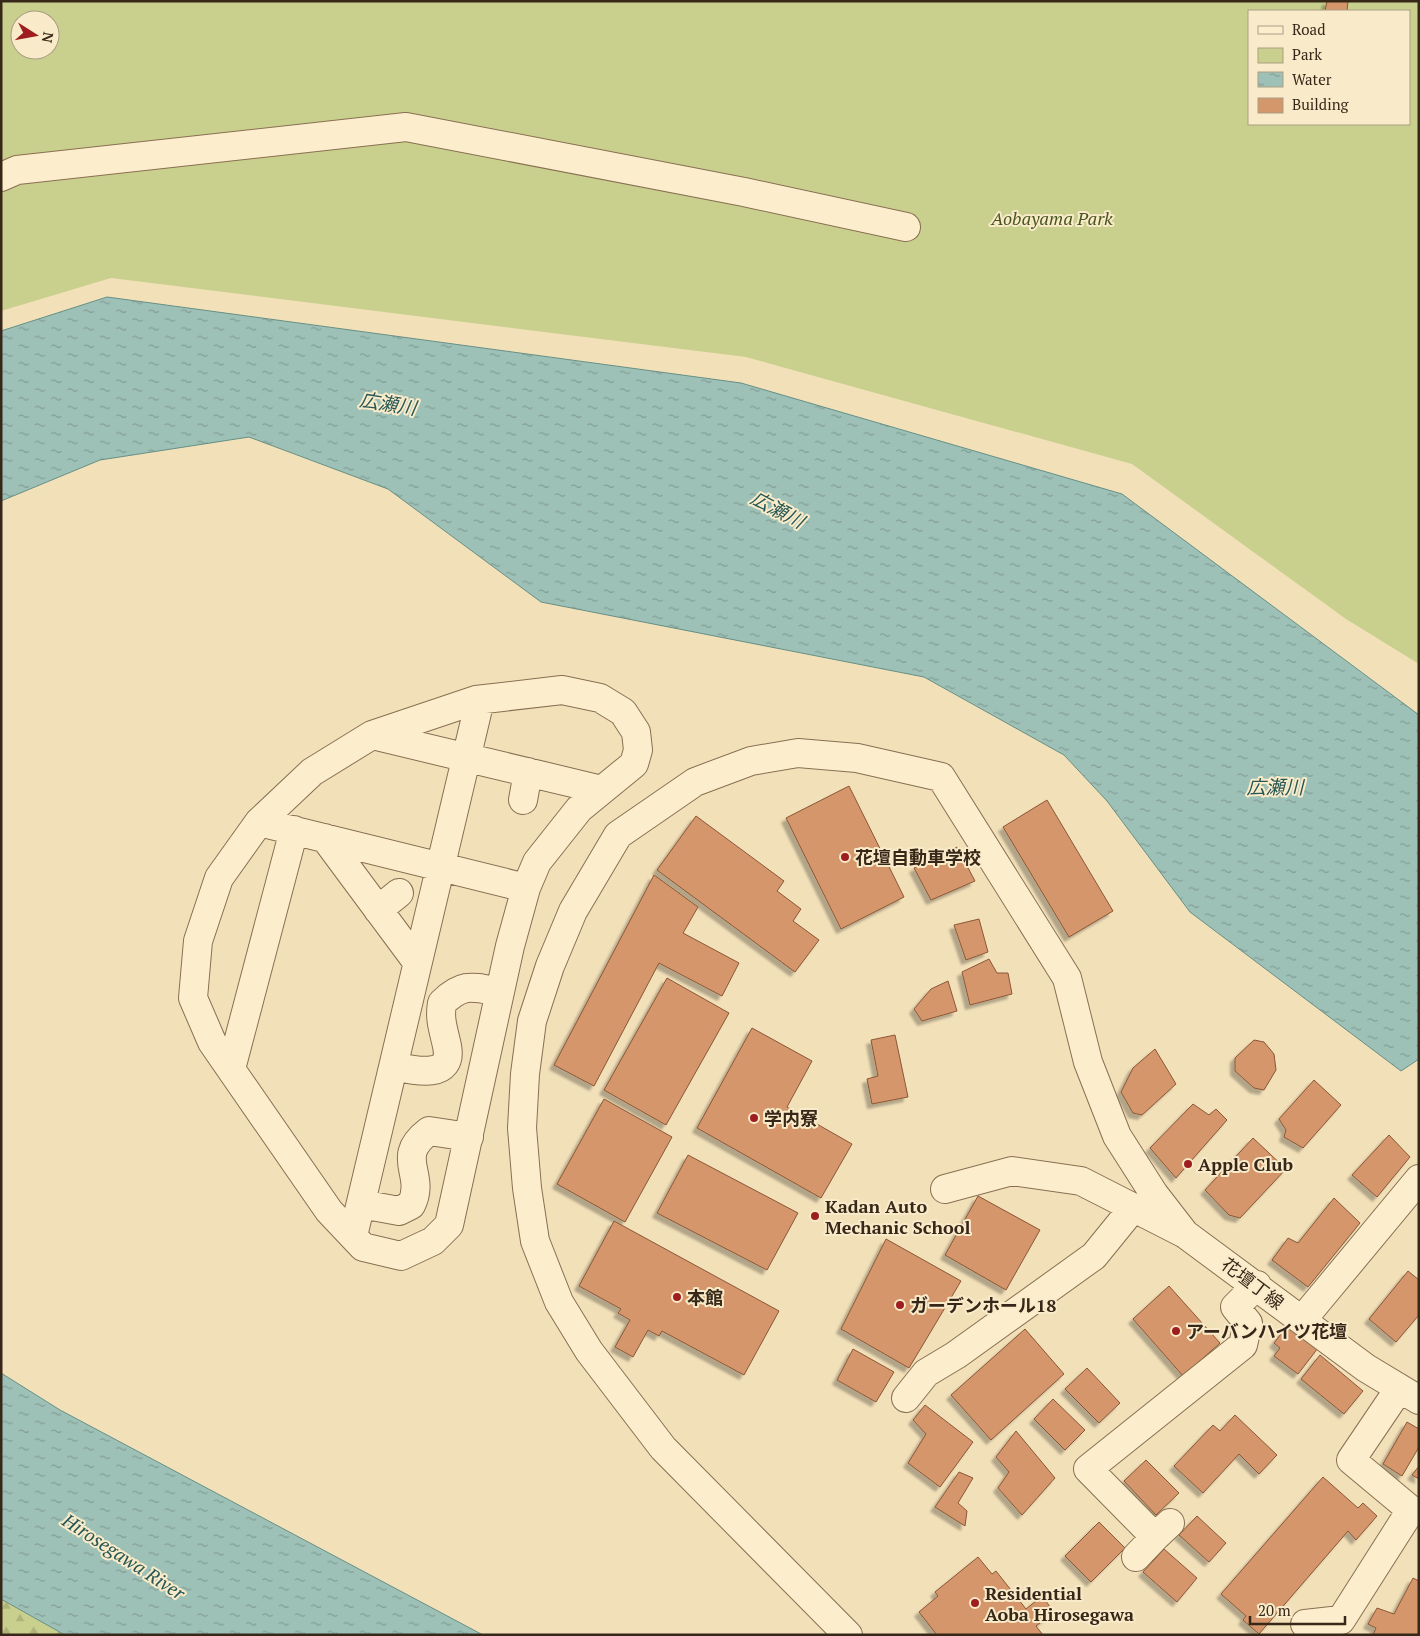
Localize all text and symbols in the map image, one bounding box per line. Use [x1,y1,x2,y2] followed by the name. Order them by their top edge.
[10,10,60,60] north arrow
[1248,10,1410,125] legend
[1292,19,1325,39] text: Road
[38,31,59,45] text: N
[1292,44,1322,64] text: Park
[1292,69,1332,89] text: Water
[1292,94,1350,114] text: Building
[990,206,1113,230] park label: Aobayama Park
[358,386,420,420] water label: 広瀬川
[747,485,811,534] water label: 広瀬川
[1246,774,1305,799] water label: 広瀬川
[855,845,981,869] place label: 花壇自動車学校
[839,851,851,863] marker: 花壇自動車学校
[764,1106,818,1130] place label: 学内寮
[748,1112,760,1124] marker: 学内寮
[1198,1152,1293,1176] place label: Apple Club
[1182,1158,1194,1170] marker: Apple Club
[825,1194,970,1239] place label: Kadan Auto Mechanic School
[809,1210,821,1222] marker: Kadan Auto Mechanic School
[1217,1252,1289,1314] street label: 花壇丁線
[687,1285,723,1309] place label: 本館
[671,1291,683,1303] marker: 本館
[910,1293,1056,1317] place label: ガーデンホール18
[894,1299,906,1311] marker: ガーデンホール18
[1186,1319,1347,1343] place label: アーバンハイツ花壇
[1170,1325,1182,1337] marker: アーバンハイツ花壇
[57,1507,191,1605] water label: Hirosegawa River
[985,1581,1134,1626] place label: Residential Aoba Hirosegawa
[1250,1594,1345,1626] scale bar
[969,1597,981,1609] marker: Residential Aoba Hirosegawa
[1258,1600,1291,1620] text: 20 m

